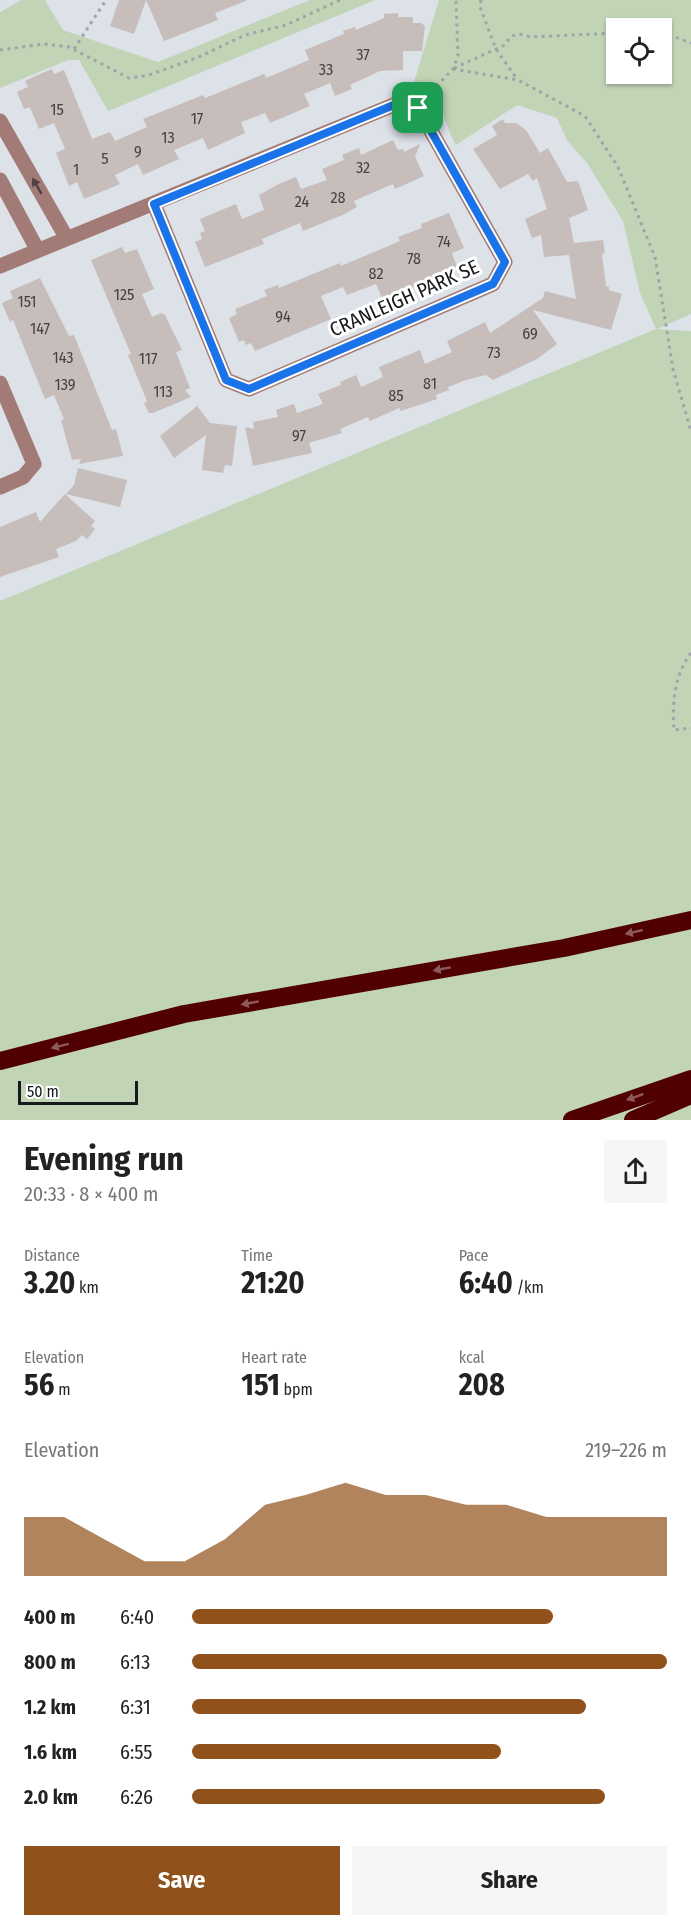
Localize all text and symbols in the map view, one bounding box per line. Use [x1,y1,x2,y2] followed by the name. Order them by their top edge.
[606,18,672,84] map controls
[606,18,672,84] button: locate
[356,45,370,64] house number: 37
[319,60,333,79] house number: 33
[392,82,443,133] pin
[401,91,434,124] icon: arrive
[50,100,64,119] house number: 15
[191,109,204,128] house number: 17
[161,128,175,147] house number: 13
[134,142,142,161] house number: 9
[101,149,109,168] house number: 5
[356,158,370,177] house number: 32
[73,160,79,179] house number: 1
[32,177,42,194] one-way arrow
[330,188,346,207] house number: 28
[295,192,309,211] house number: 24
[437,232,451,251] house number: 74
[407,249,421,268] house number: 78
[326,254,482,342] street label: CRANLEIGH PARK SE
[369,264,383,283] house number: 82
[114,285,134,304] house number: 125
[17,292,37,311] house number: 151
[275,307,291,326] house number: 94
[30,319,51,338] house number: 147
[522,324,538,343] house number: 69
[487,343,501,362] house number: 73
[53,348,73,367] house number: 143
[139,349,158,368] house number: 117
[423,374,437,393] house number: 81
[54,375,76,394] house number: 139
[153,382,173,401] house number: 113
[388,386,404,405] house number: 85
[292,426,307,445] house number: 97
[624,928,643,937] one-way arrow
[433,965,452,974] one-way arrow
[241,998,260,1007] one-way arrow
[51,1041,69,1051] one-way arrow
[18,1078,138,1106] scale bar
[27,1082,59,1101] text: 50 m
[626,1093,644,1103] one-way arrow
[24,1139,184,1179] text: Evening run
[604,1140,667,1203] button: share
[24,1182,158,1206] text: 20:33 · 8 × 400 m
[24,1246,80,1265] text: Distance
[241,1246,273,1265] text: Time
[459,1246,488,1265] text: Pace
[24,1265,75,1301] text: 3.20
[241,1265,305,1301] text: 21:20
[459,1265,513,1301] text: 6:40
[75,1278,99,1297] text: km
[513,1278,544,1297] text: /km
[24,1348,84,1367] text: Elevation
[241,1348,307,1367] text: Heart rate
[459,1348,485,1367] text: kcal
[24,1367,54,1403] text: 56
[241,1367,280,1403] text: 151
[459,1367,505,1403] text: 208
[54,1380,71,1399] text: m
[280,1380,313,1399] text: bpm
[24,1438,99,1462] text: Elevation
[585,1438,667,1462] text: 219–226 m
[24,1605,76,1629] text: 400 m
[120,1605,154,1629] text: 6:40
[24,1650,76,1674] text: 800 m
[120,1650,150,1674] text: 6:13
[24,1695,76,1719] text: 1.2 km
[120,1695,151,1719] text: 6:31
[24,1740,77,1764] text: 1.6 km
[120,1740,153,1764] text: 6:55
[24,1785,78,1809] text: 2.0 km
[120,1785,153,1809] text: 6:26
[24,1846,340,1915] button: Save
[352,1846,667,1915] button: Share

